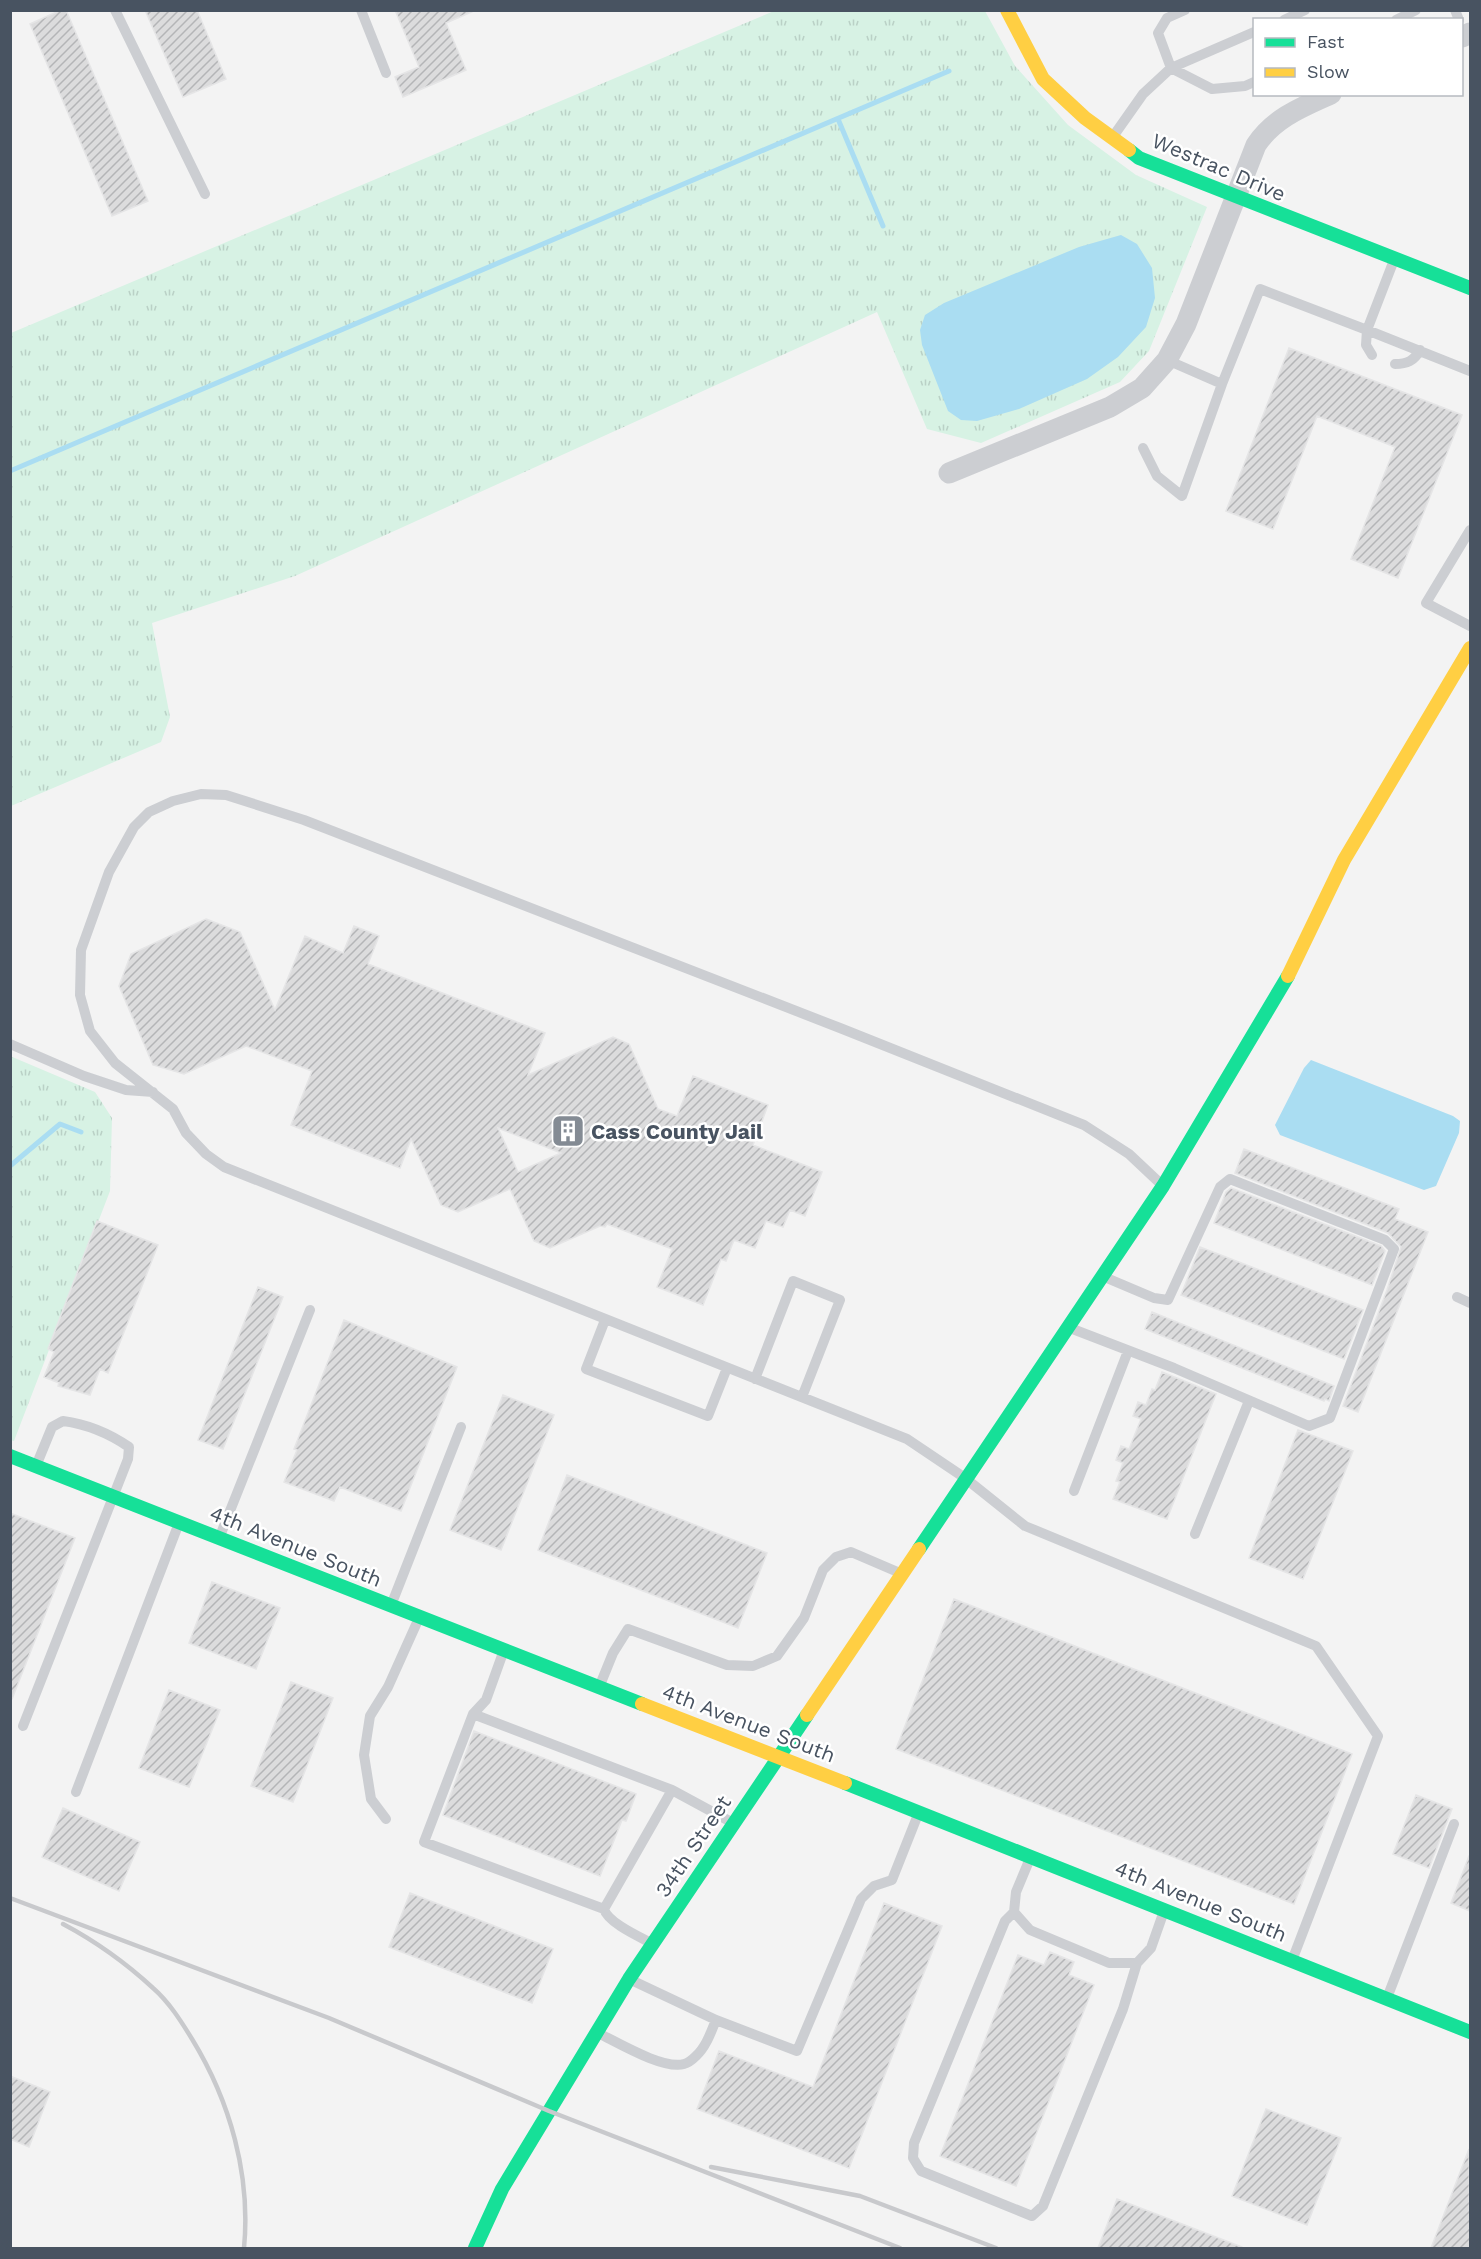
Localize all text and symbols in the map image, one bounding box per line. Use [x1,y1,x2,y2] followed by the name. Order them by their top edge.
[1253,18,1463,96] legend
[1307,31,1345,52] text: Fast
[1307,61,1350,82] text: Slow
[1148,128,1290,206] street label: Westrac Drive
[550,1113,586,1149] building icon: Cass County Jail
[591,1119,763,1144] place label: Cass County Jail
[206,1500,386,1592] street label: 4th Avenue South
[659,1679,839,1767] street label: 4th Avenue South
[650,1790,736,1902] street label: 34th Street
[1111,1855,1291,1947] street label: 4th Avenue South

